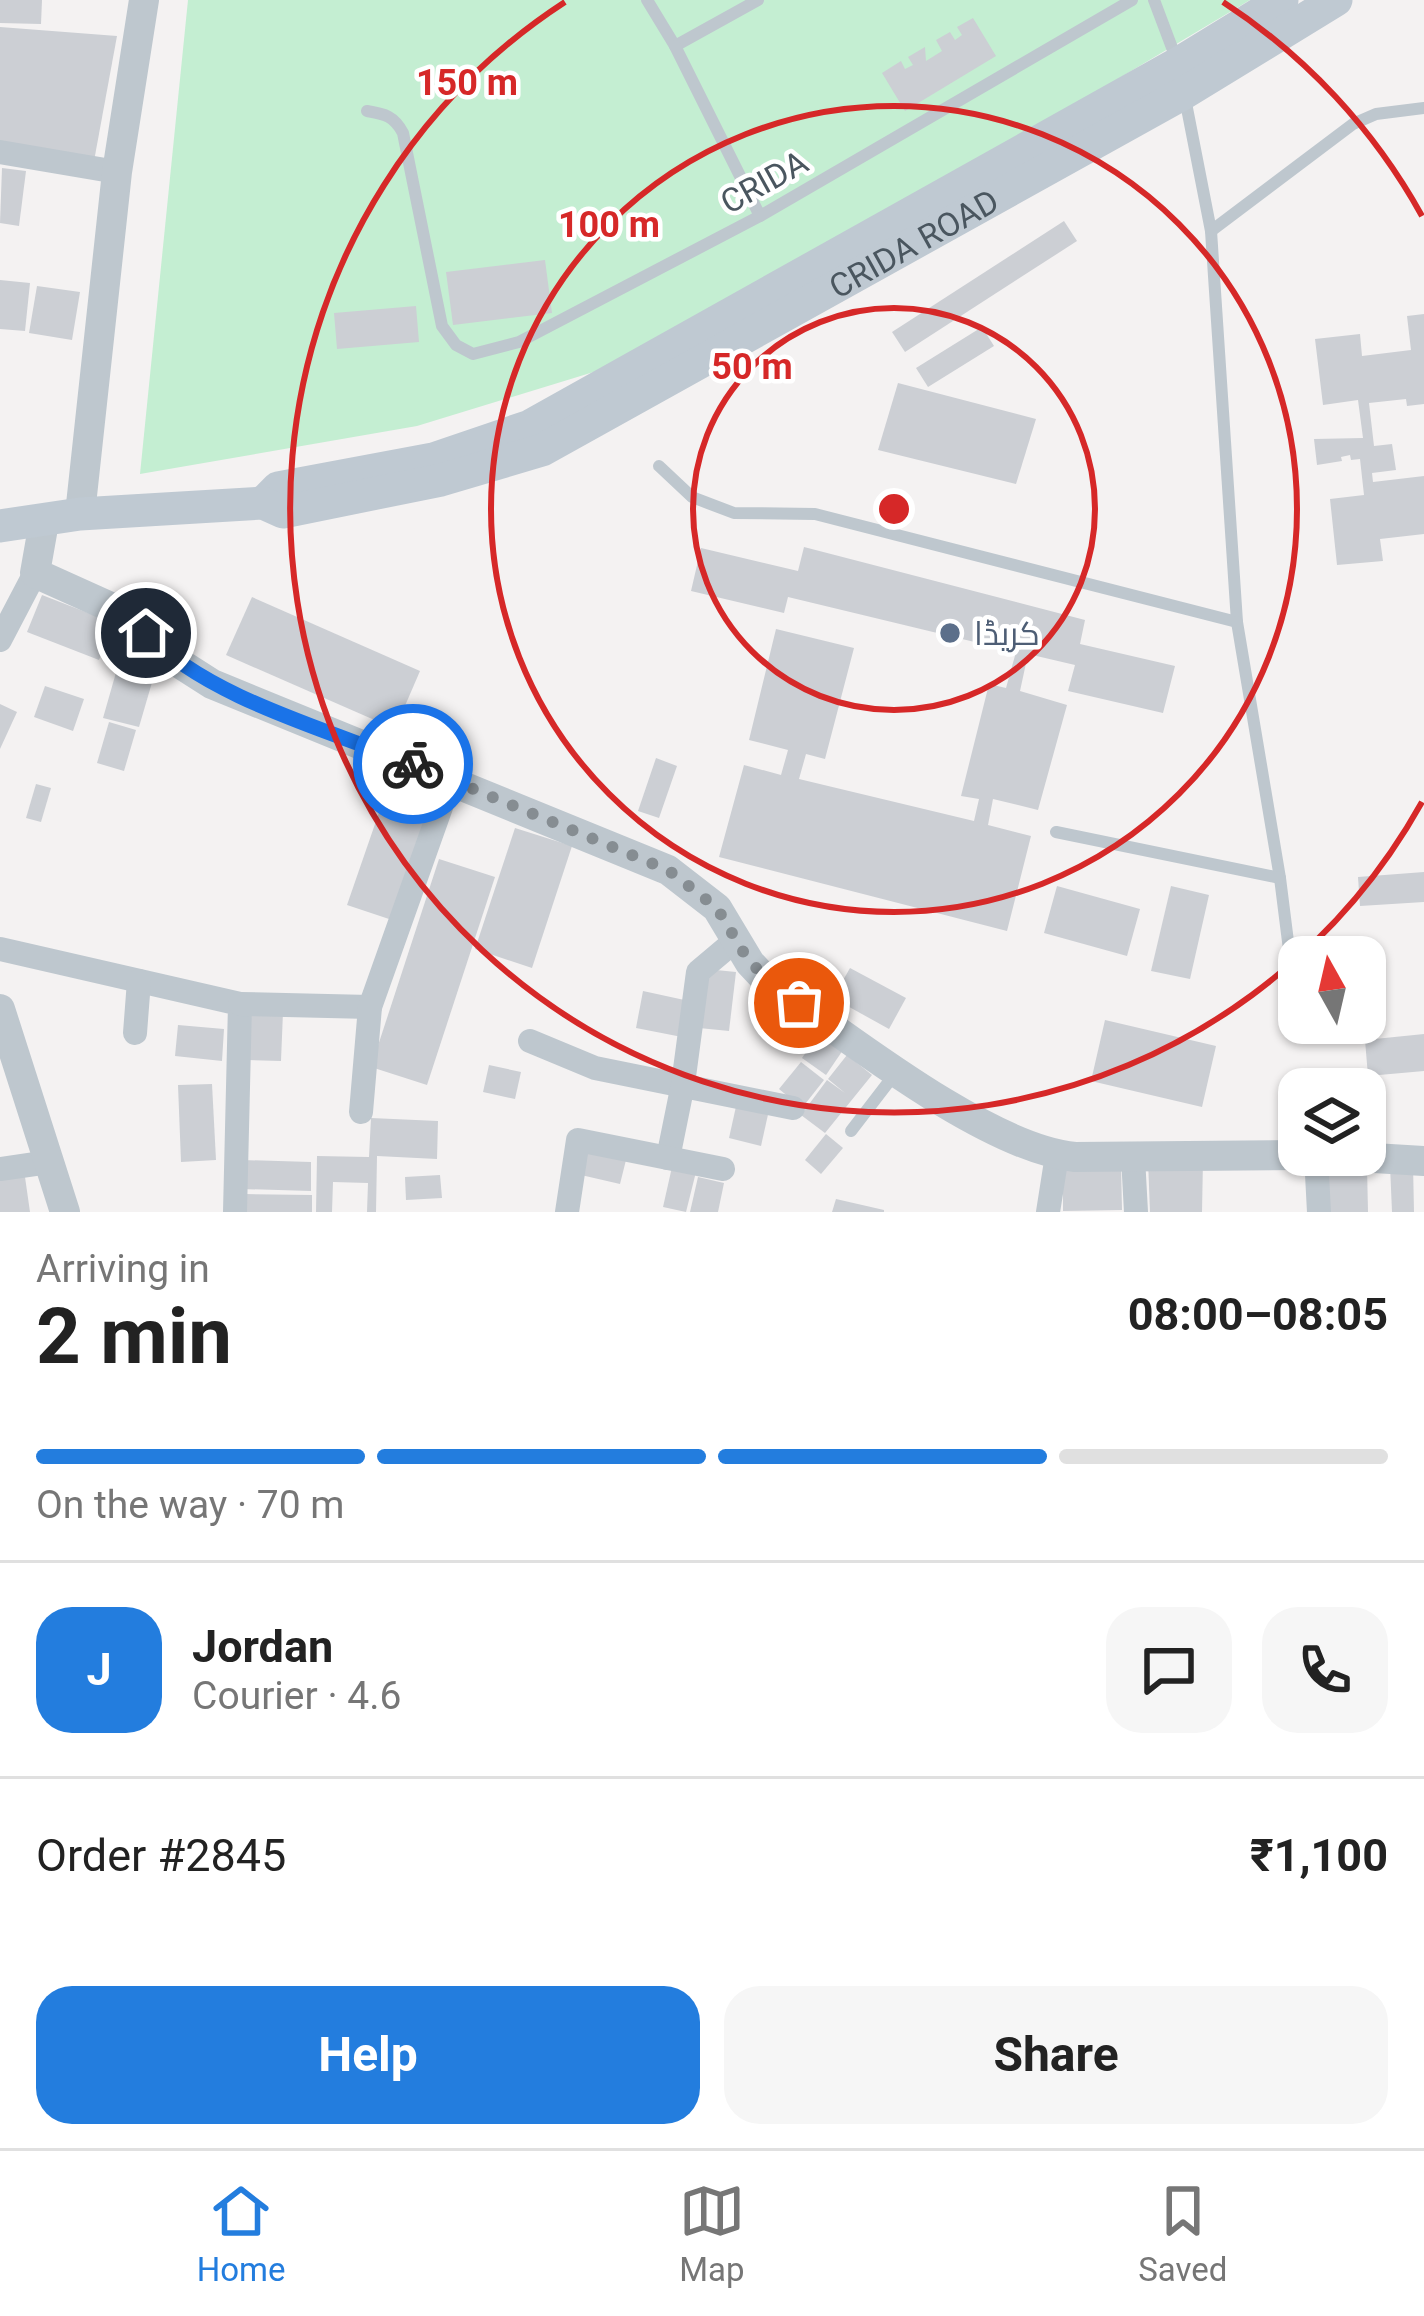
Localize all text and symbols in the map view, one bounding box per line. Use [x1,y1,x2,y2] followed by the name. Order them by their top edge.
[416,62,518,104] text: 150 m
[714,142,815,222] street label: CRIDA
[822,181,1005,306] street label: CRIDA ROAD
[558,204,660,246] text: 100 m
[711,346,793,388] text: 50 m
[873,488,915,530] centre of rings
[95,582,197,684] pin
[113,600,179,666] icon: home
[974,614,1040,653] place label: کریڈا
[937,620,963,646] marker: کریڈا
[353,704,473,824] courier
[380,731,446,797] icon: bike
[1278,936,1386,1044] north arrow
[1278,936,1386,1176] map controls
[748,952,850,1054] pin
[766,970,832,1036] icon: bag
[1278,1068,1386,1176] button: layers
[36,1246,210,1292] text: Arriving in
[1128,1288,1388,1341] text: 08:00–08:05
[36,1291,232,1382] text: 2 min
[36,1482,345,1528] text: On the way · 70 m
[1106,1607,1232,1733] button: chat
[1262,1607,1388,1733] button: phone
[192,1620,333,1673] text: Jordan
[86,1643,112,1696] text: J
[192,1673,401,1719] text: Courier · 4.6
[36,1829,286,1882] text: Order #2845
[1250,1829,1388,1882] text: ₹1,100
[36,1986,700,2124] button: Help
[724,1986,1388,2124] button: Share
[197,2178,285,2289] tab: Home
[679,2178,745,2289] tab: Map
[1138,2178,1227,2289] tab: Saved

